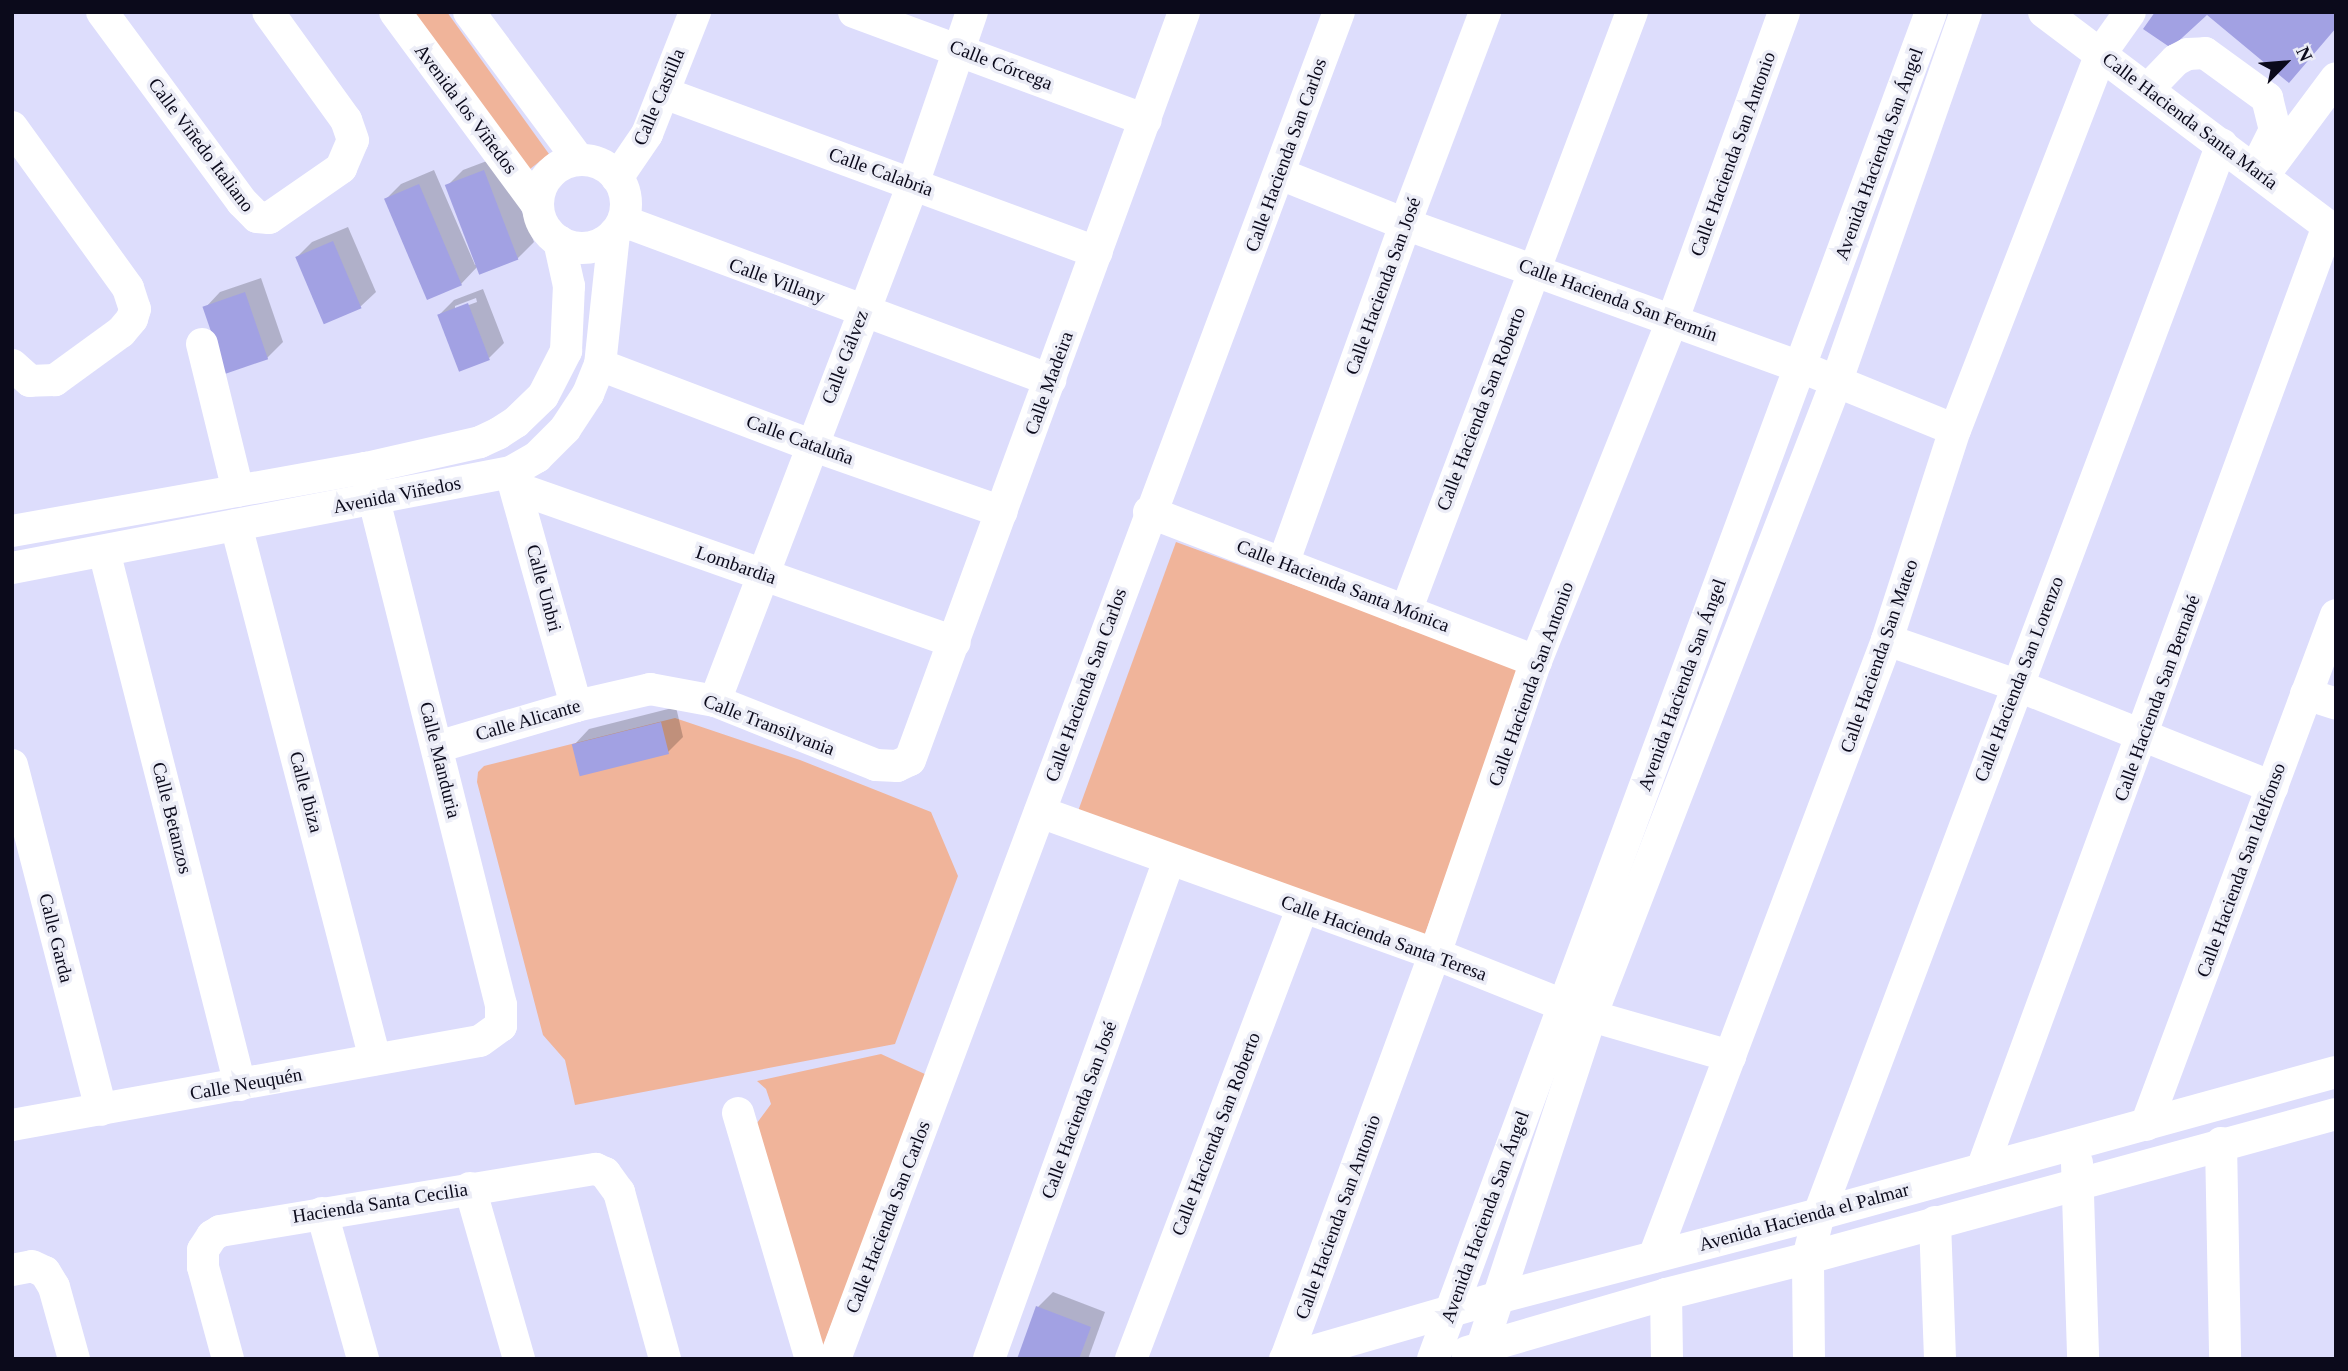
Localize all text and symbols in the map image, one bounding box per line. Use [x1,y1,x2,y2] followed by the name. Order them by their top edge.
[2250,28,2320,98] north arrow
[946,35,1056,95] street label: Calle Córcega
[410,40,522,178] street label: Avenida los Viñedos
[2292,43,2317,65] text: N
[628,45,690,149] street label: Calle Castilla
[1830,45,1928,263] street label: Avenida Hacienda San Ángel
[1685,48,1781,260] street label: Calle Hacienda San Antonio
[2098,48,2282,194] street label: Calle Hacienda Santa María
[1240,55,1332,255] street label: Calle Hacienda San Carlos
[143,73,259,217] street label: Calle Viñedo Italiano
[826,143,936,201] street label: Calle Calabria
[1340,194,1426,378] street label: Calle Hacienda San José
[726,253,828,309] street label: Calle Villany
[1516,253,1720,347] street label: Calle Hacienda San Fermín
[1432,304,1530,514] street label: Calle Hacienda San Roberto
[817,307,873,407] street label: Calle Gálvez
[1020,328,1078,438] street label: Calle Madeira
[743,410,857,470] street label: Calle Cataluña
[331,471,463,519] street label: Avenida Viñedos
[1233,535,1453,637] street label: Calle Hacienda Santa Mónica
[693,541,779,589] street label: Lombardia
[521,542,567,634] street label: Calle Unbri
[1835,556,1923,756] street label: Calle Hacienda San Mateo
[1969,573,2069,785] street label: Calle Hacienda San Lorenzo
[1633,576,1731,794] street label: Avenida Hacienda San Ángel
[1483,578,1579,790] street label: Calle Hacienda San Antonio
[1040,585,1132,785] street label: Calle Hacienda San Carlos
[2109,592,2205,804] street label: Calle Hacienda San Bernabé
[700,689,838,761] street label: Calle Transilvania
[472,694,584,746] street label: Calle Alicante
[415,700,465,820] street label: Calle Manduria
[284,749,328,835] street label: Calle Ibiza
[147,760,197,876] street label: Calle Betanzos
[2192,760,2290,980] street label: Calle Hacienda San Idelfonso
[1278,890,1490,986] street label: Calle Hacienda Santa Teresa
[34,891,78,985] street label: Calle Garda
[1036,1018,1122,1202] street label: Calle Hacienda San José
[1167,1029,1265,1239] street label: Calle Hacienda San Roberto
[188,1063,304,1105] street label: Calle Neuquén
[1436,1108,1534,1326] street label: Avenida Hacienda San Ángel
[1290,1111,1386,1323] street label: Calle Hacienda San Antonio
[841,1118,935,1316] street label: Calle Hacienda San Carlos
[291,1178,469,1228] street label: Hacienda Santa Cecilia
[1697,1178,1911,1256] street label: Avenida Hacienda el Palmar

